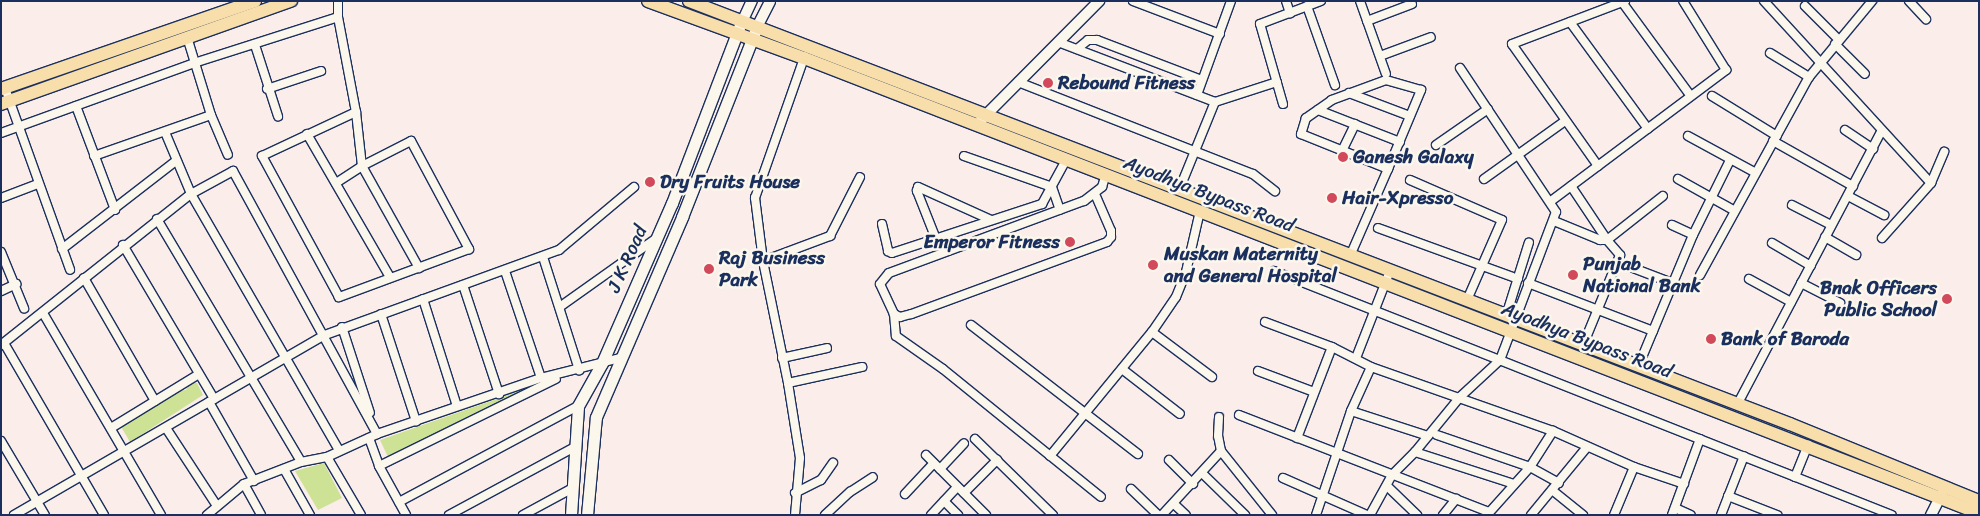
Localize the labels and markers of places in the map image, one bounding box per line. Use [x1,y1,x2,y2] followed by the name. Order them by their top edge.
[1058,72,1195,94] place label: Rebound Fitness
[1042,77,1054,89] marker: Rebound Fitness
[1353,146,1474,168] place label: Ganesh Galaxy
[1337,151,1349,163] marker: Ganesh Galaxy
[660,171,800,193] place label: Dry Fruits House
[644,176,656,188] marker: Dry Fruits House
[1342,187,1453,209] place label: Hair-Xpresso
[1326,192,1338,204] marker: Hair-Xpresso
[924,231,1060,253] place label: Emperor Fitness
[1064,236,1076,248] marker: Emperor Fitness
[1164,243,1338,287] place label: Muskan Maternity and General Hospital
[719,247,823,291] place label: Raj Business Park
[1583,253,1701,297] place label: Punjab National Bank
[1146,258,1160,272] marker: Muskan Maternity and General Hospital
[703,263,715,275] marker: Raj Business Park
[1567,269,1579,281] marker: Punjab National Bank
[1821,277,1937,321] place label: Bnak Officers Public School
[1941,293,1953,305] marker: Bnak Officers Public School
[1721,328,1849,350] place label: Bank of Baroda
[1705,333,1717,345] marker: Bank of Baroda

